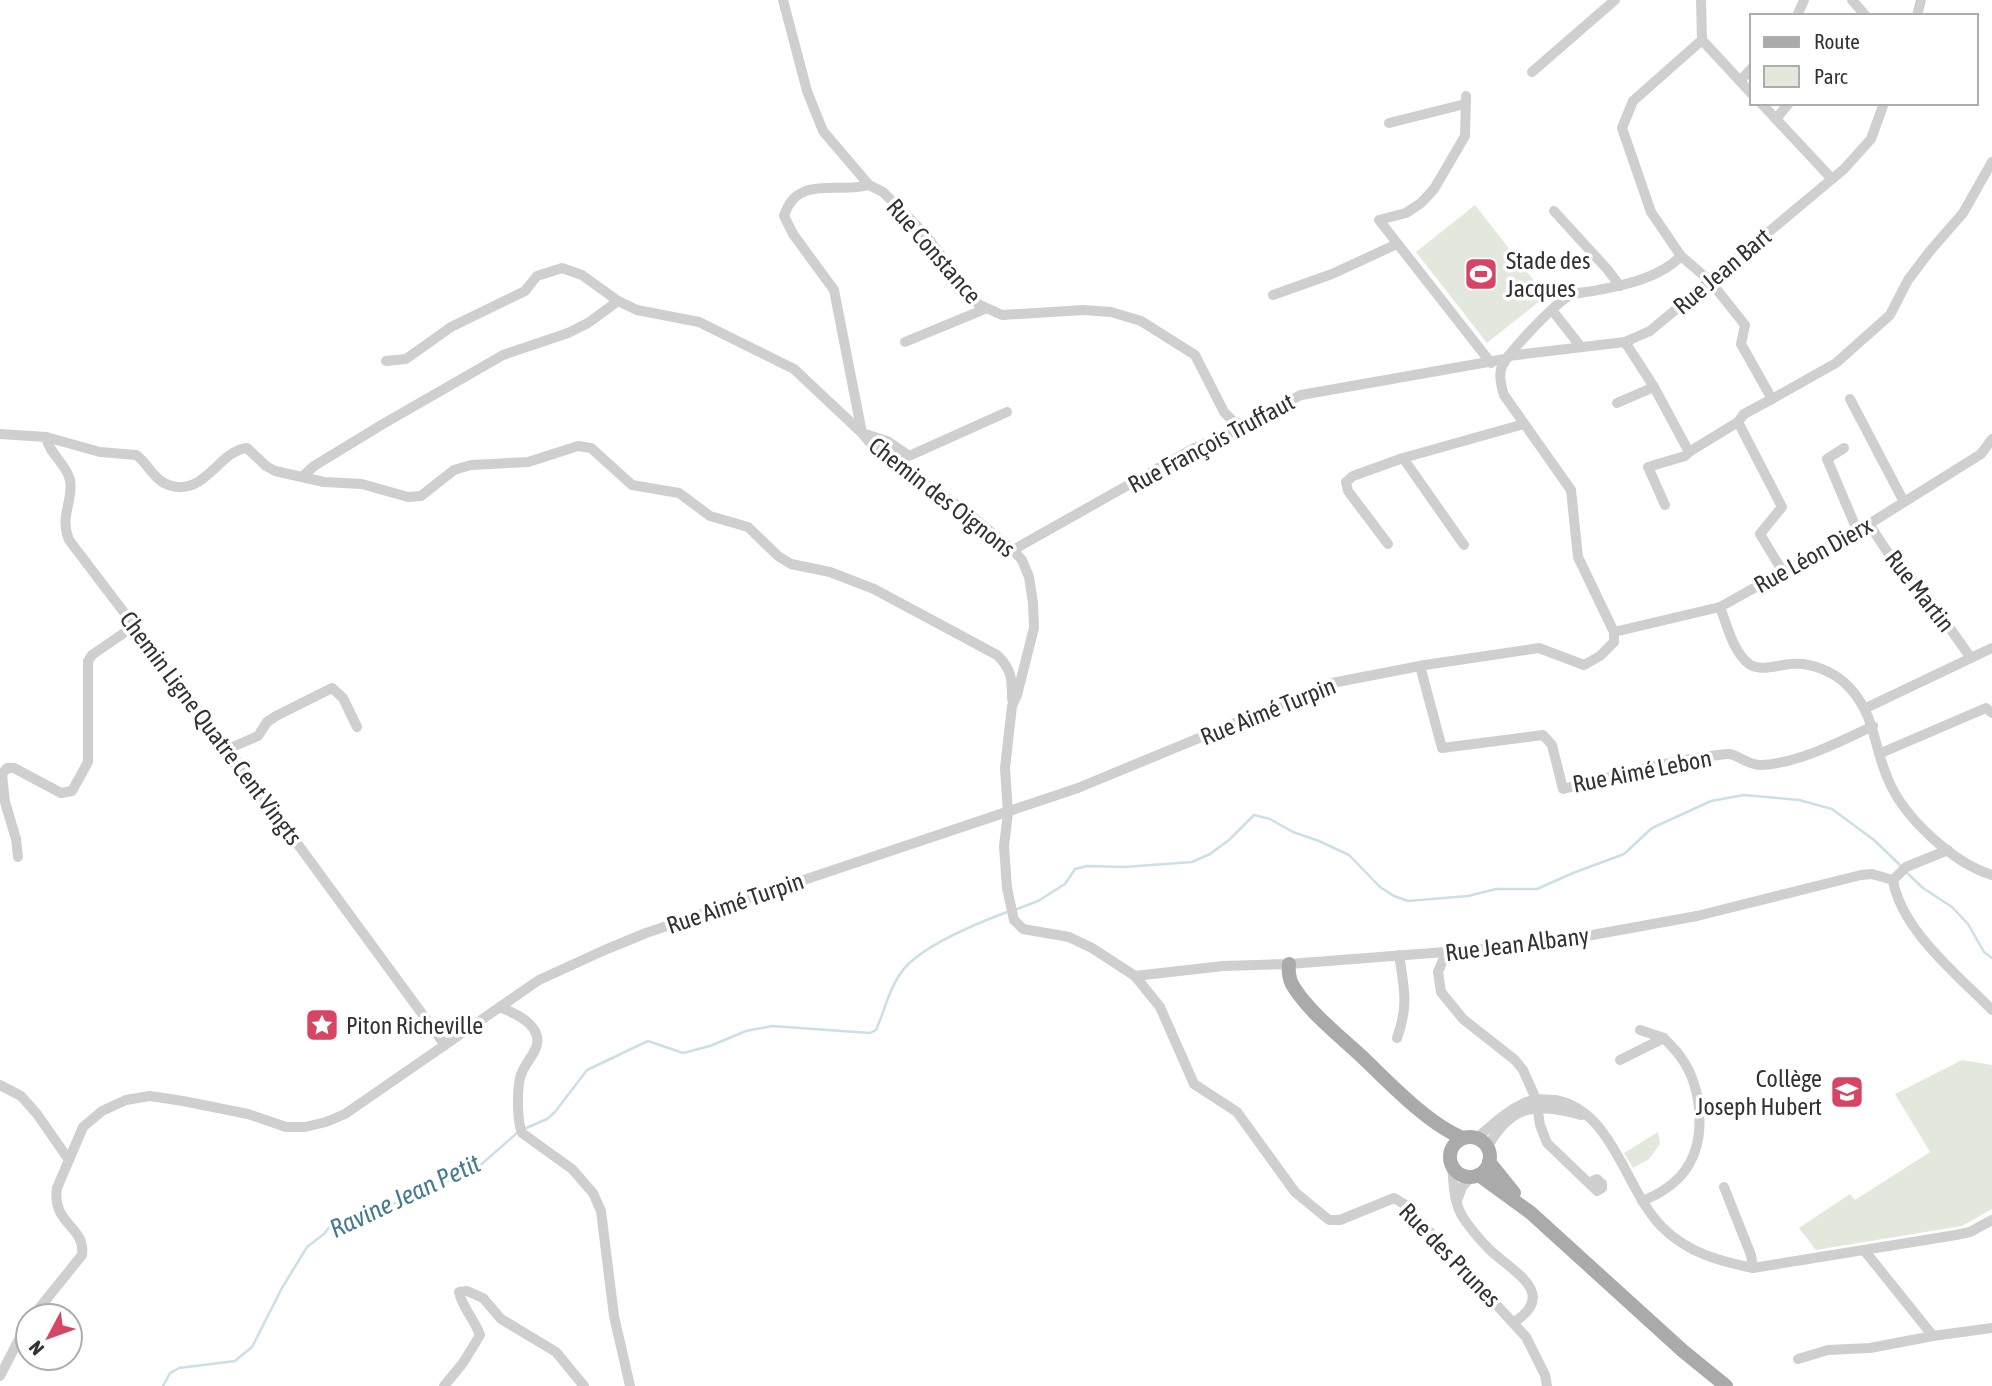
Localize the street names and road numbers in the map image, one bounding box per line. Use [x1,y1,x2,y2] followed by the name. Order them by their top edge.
[881,193,987,309] street label: Rue Constance
[1668,222,1776,320] street label: Rue Jean Bart
[1123,388,1299,498] street label: Rue François Truffaut
[864,432,1020,562] street label: Chemin des Oignons
[1749,511,1877,598] street label: Rue Léon Dierx
[1880,545,1960,637] street label: Rue Martin
[114,606,308,850] street label: Chemin Ligne Quatre Cent Vingts
[1197,672,1339,750] street label: Rue Aimé Turpin
[1570,744,1714,798] street label: Rue Aimé Lebon
[663,867,807,939] street label: Rue Aimé Turpin
[1444,922,1591,966] street label: Rue Jean Albany
[1394,1198,1506,1312] street label: Rue des Prunes

